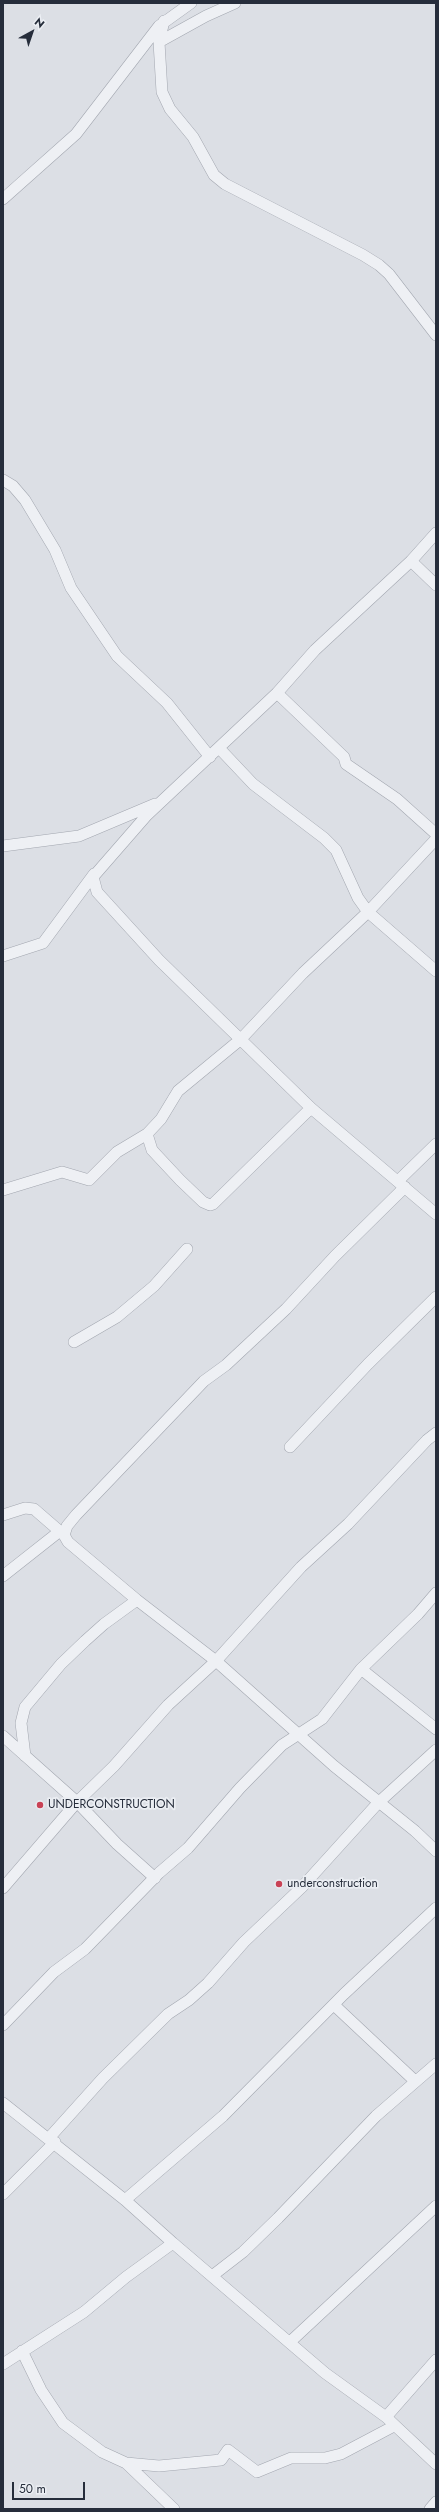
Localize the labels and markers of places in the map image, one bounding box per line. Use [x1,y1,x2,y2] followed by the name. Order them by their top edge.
[48,1798,175,1812] place label: UNDERCONSTRUCTION
[35,1800,45,1810] marker: UNDERCONSTRUCTION
[287,1877,378,1891] place label: underconstruction
[274,1879,284,1889] marker: underconstruction

